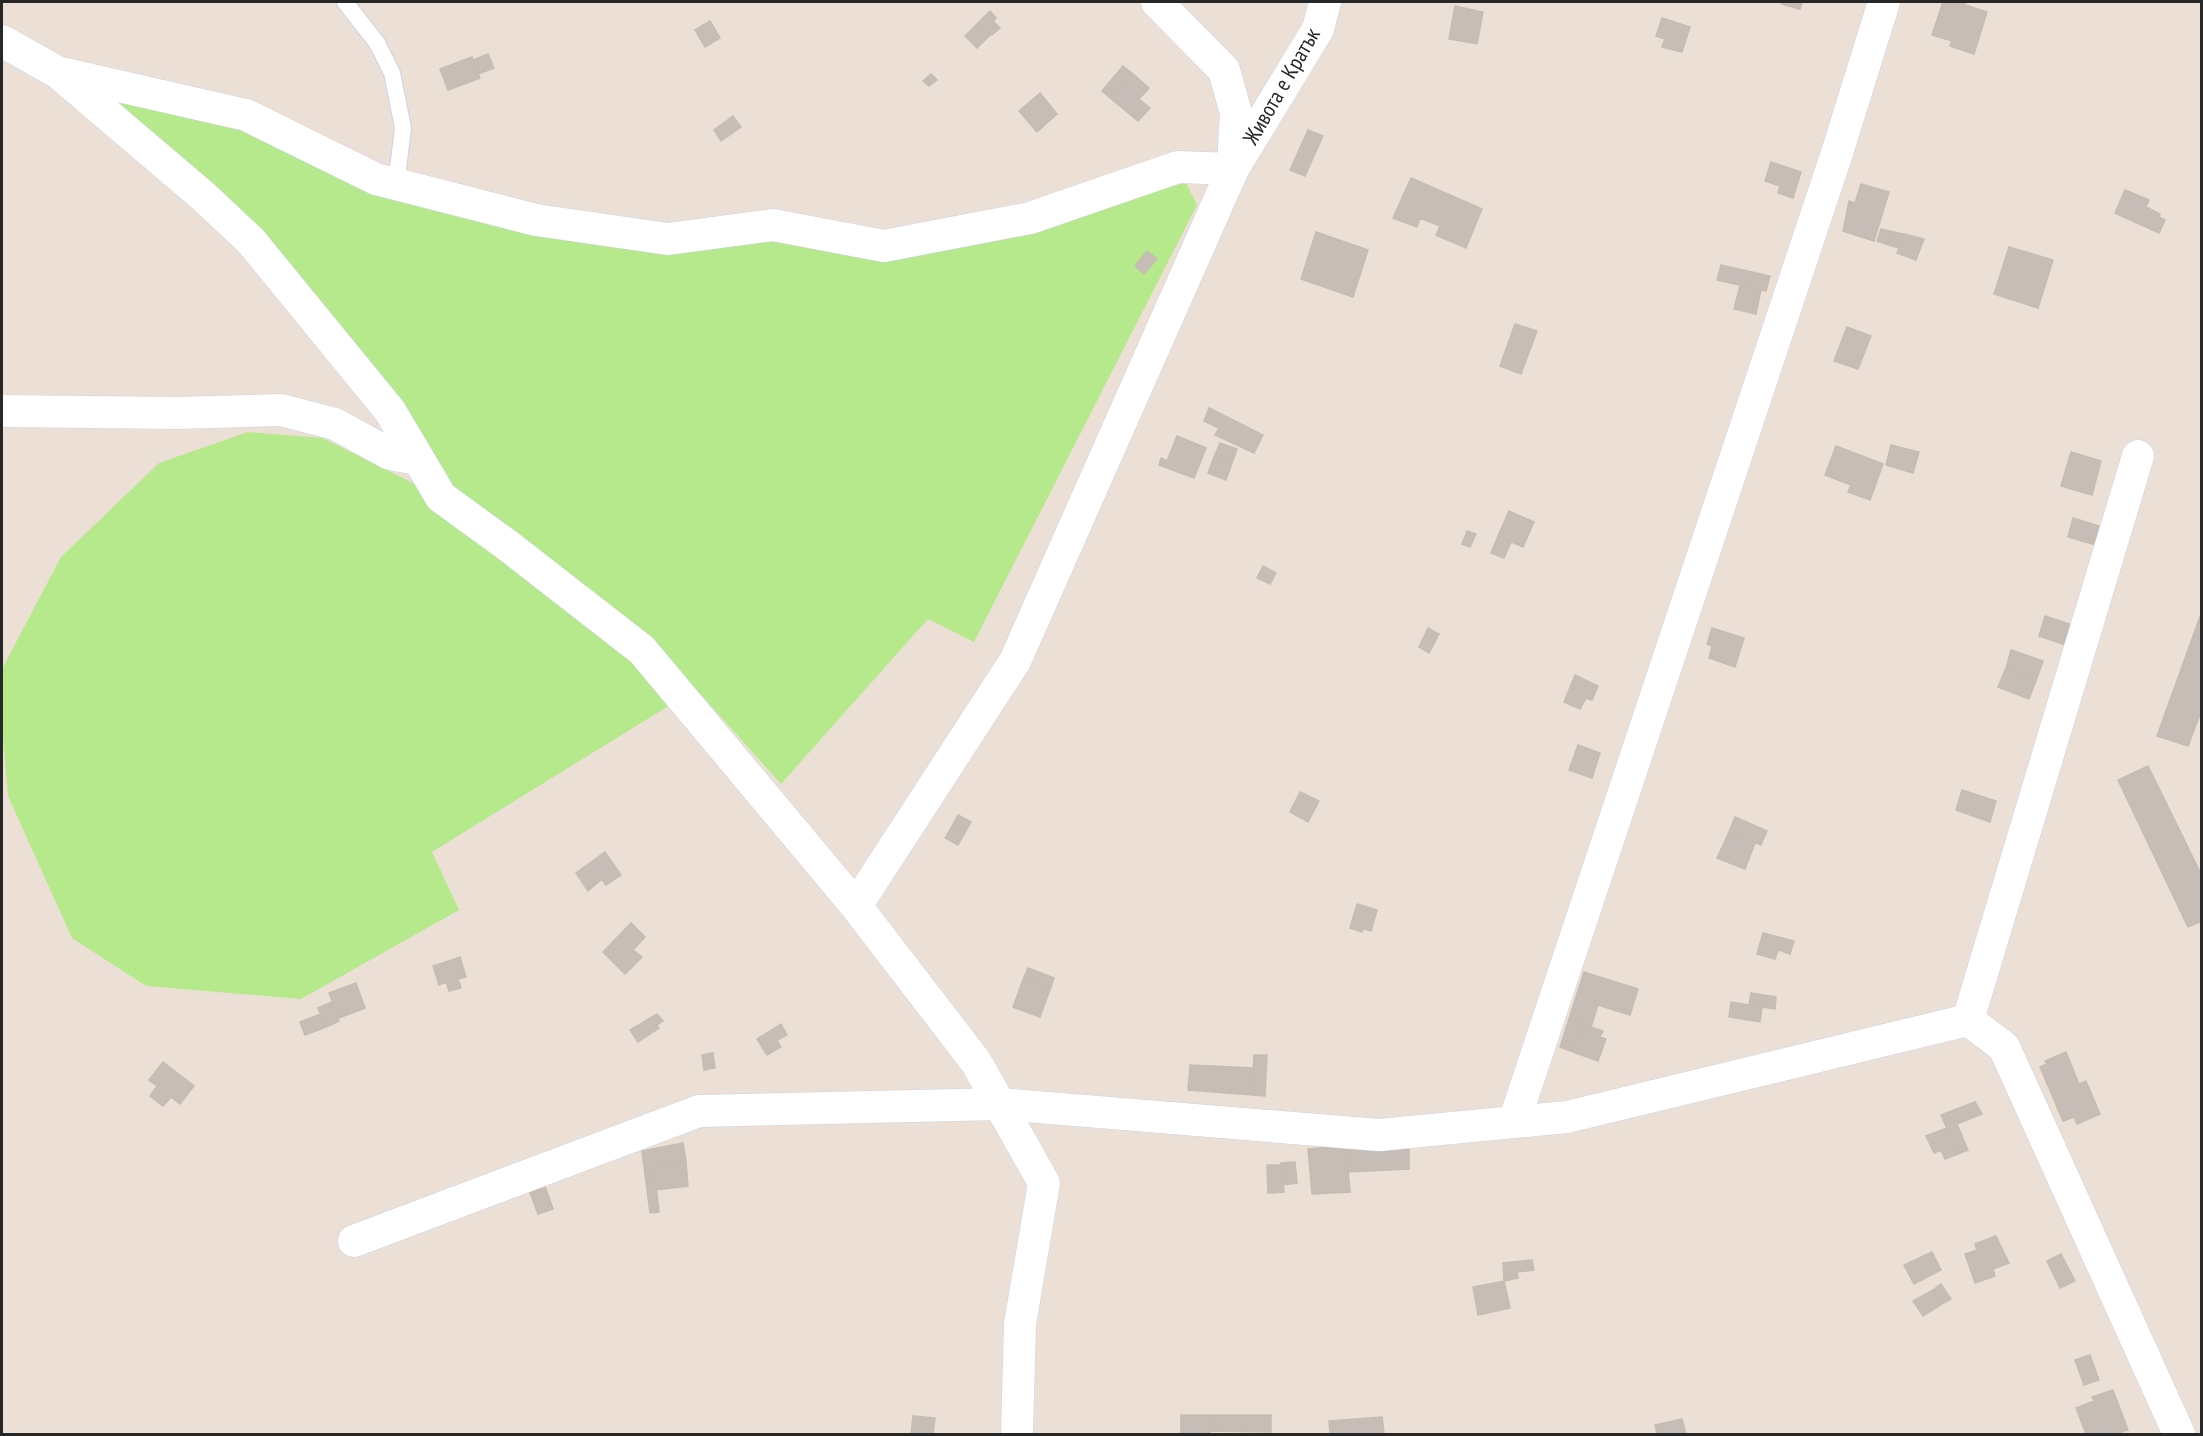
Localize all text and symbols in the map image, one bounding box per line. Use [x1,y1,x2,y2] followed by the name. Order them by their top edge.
[1236,22,1326,150] street label: Живота е Кратък

